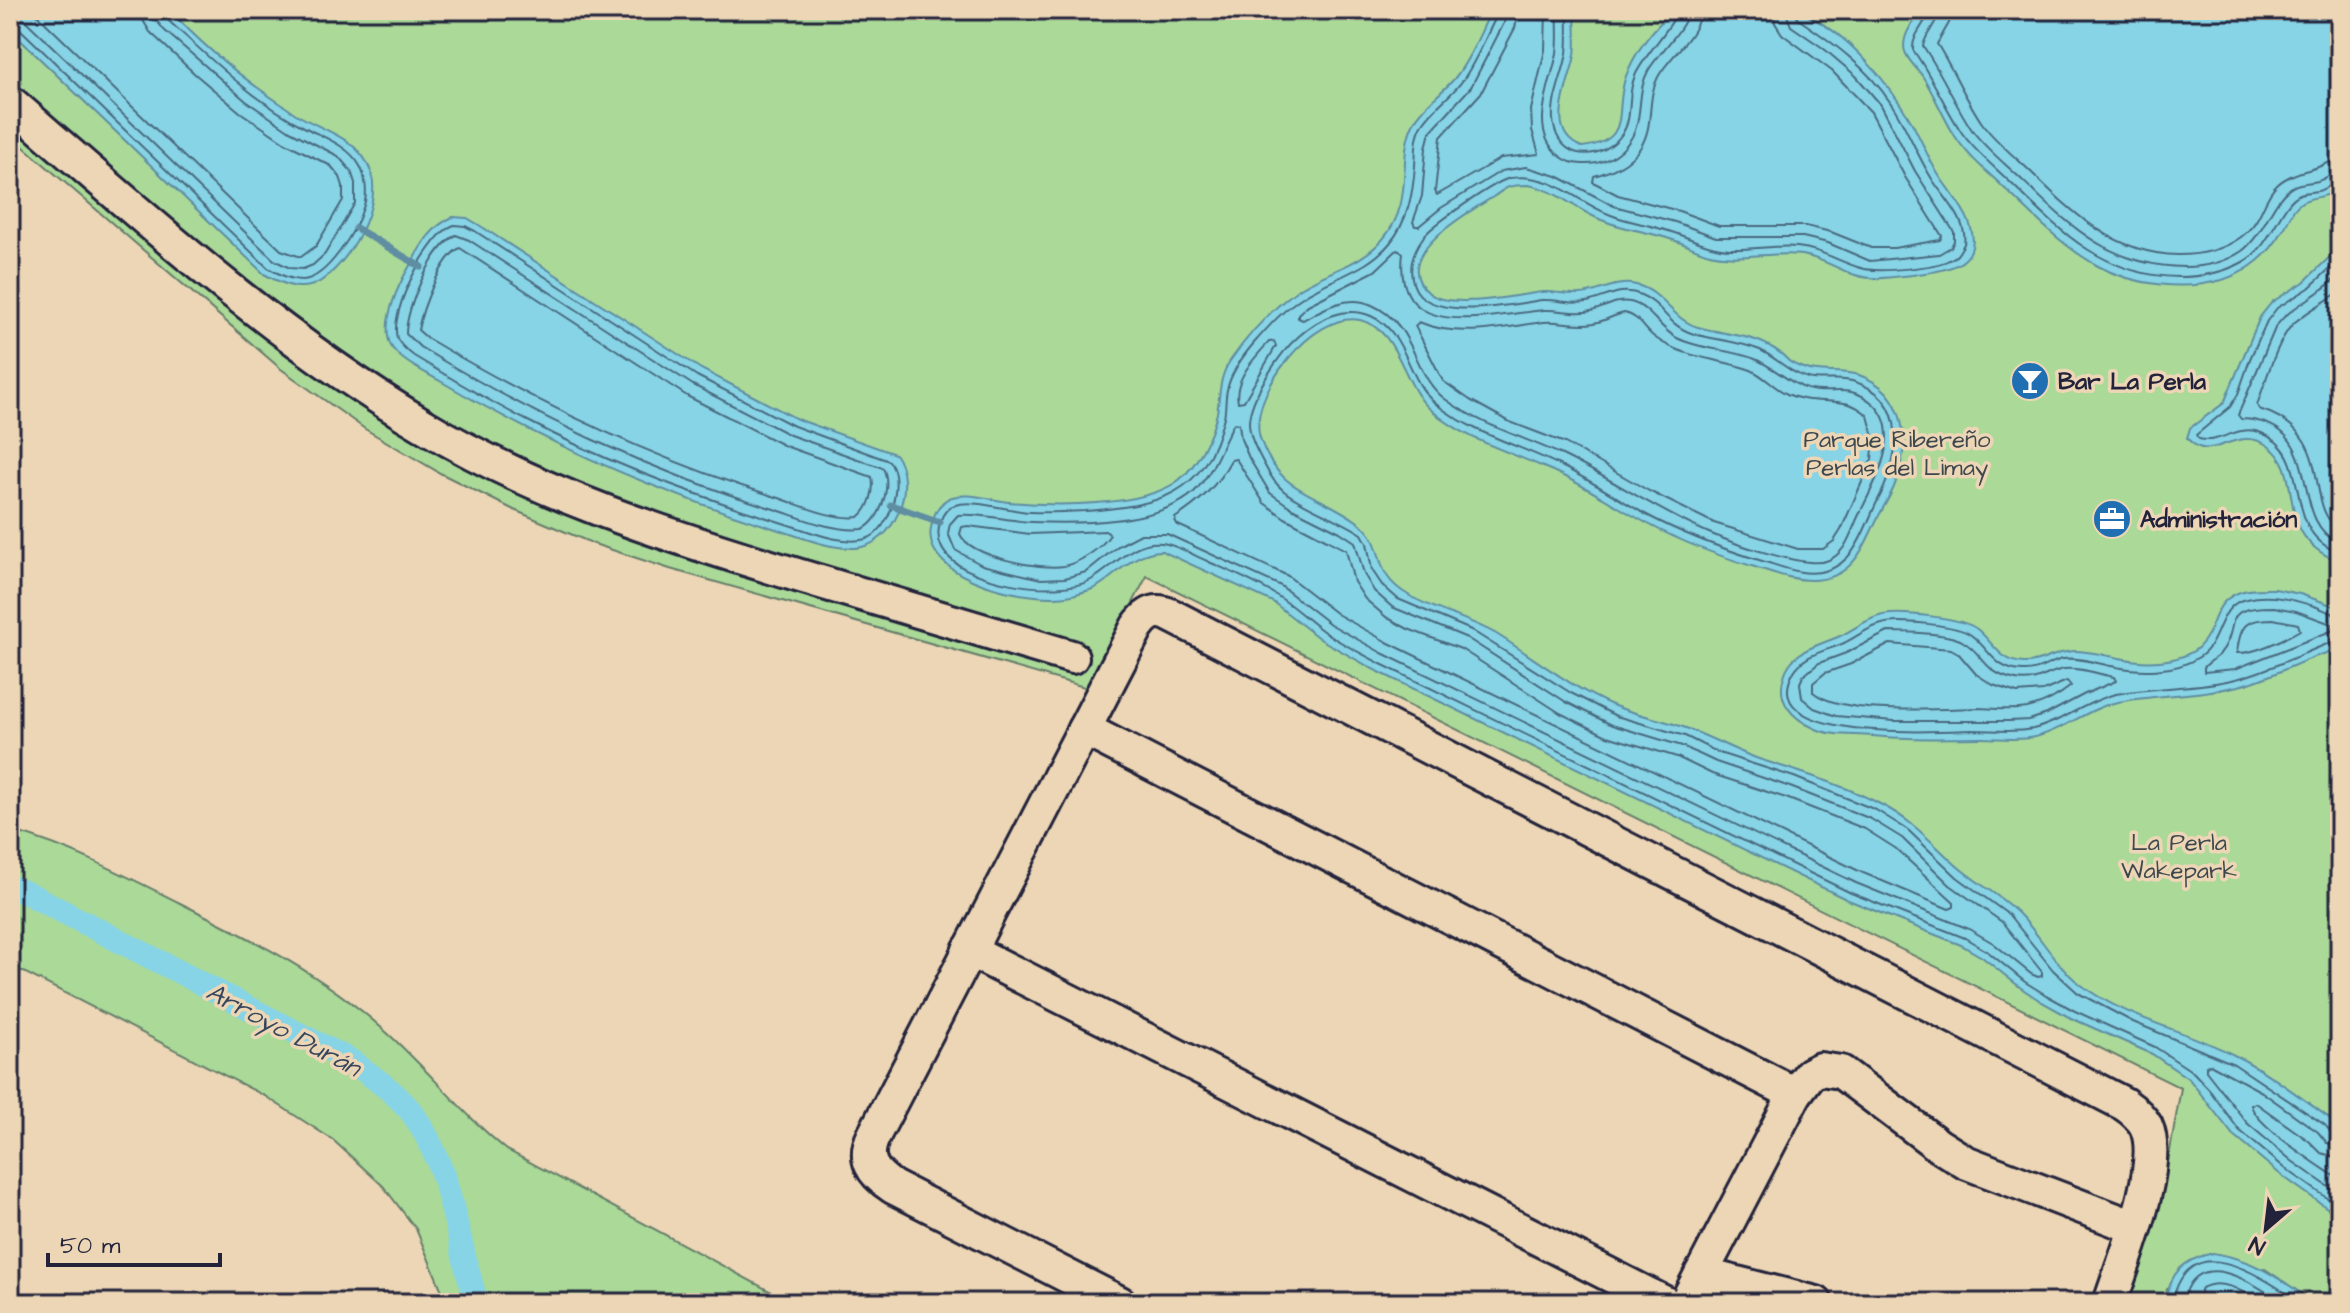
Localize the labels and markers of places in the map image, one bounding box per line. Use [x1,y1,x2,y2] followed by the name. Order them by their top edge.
[2009,360,2051,402] bar icon: Bar La Perla
[2058,365,2207,399] place label: Bar La Perla
[2091,498,2133,540] office icon: Administración
[2140,503,2297,537] place label: Administración

